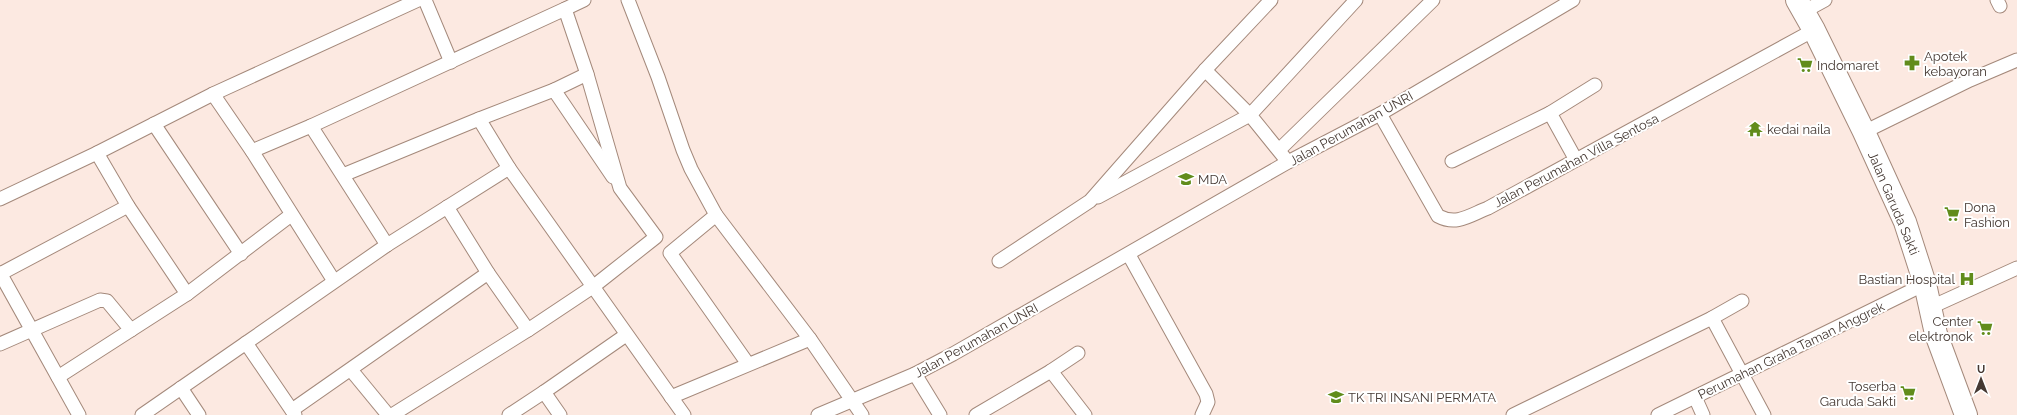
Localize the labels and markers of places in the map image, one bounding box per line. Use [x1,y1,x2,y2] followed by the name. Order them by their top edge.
[1924,49,1987,79] place label: Apotek kebayoran
[1903,54,1921,72] pharmacy icon: Apotek kebayoran
[1796,56,1814,74] supermarket icon: Indomaret
[1817,58,1880,73] place label: Indomaret
[1746,120,1764,138] temple icon: kedai naila
[1767,122,1831,137] place label: kedai naila
[1177,170,1195,188] school or university icon: MDA
[1198,172,1227,187] place label: MDA
[1964,200,2010,230] place label: Dona Fashion
[1943,205,1961,223] supermarket icon: Dona Fashion
[1958,270,1976,288] hospital icon: Bastian Hospital
[1858,272,1955,287] place label: Bastian Hospital
[1909,314,1973,344] place label: Center elektronok
[1976,319,1994,337] supermarket icon: Center elektronok
[1820,379,1896,409] place label: Toserba Garuda Sakti
[1899,384,1917,402] supermarket icon: Toserba Garuda Sakti
[1327,388,1345,406] school or university icon: TK TRI INSANI PERMATA
[1348,390,1496,405] place label: TK TRI INSANI PERMATA

